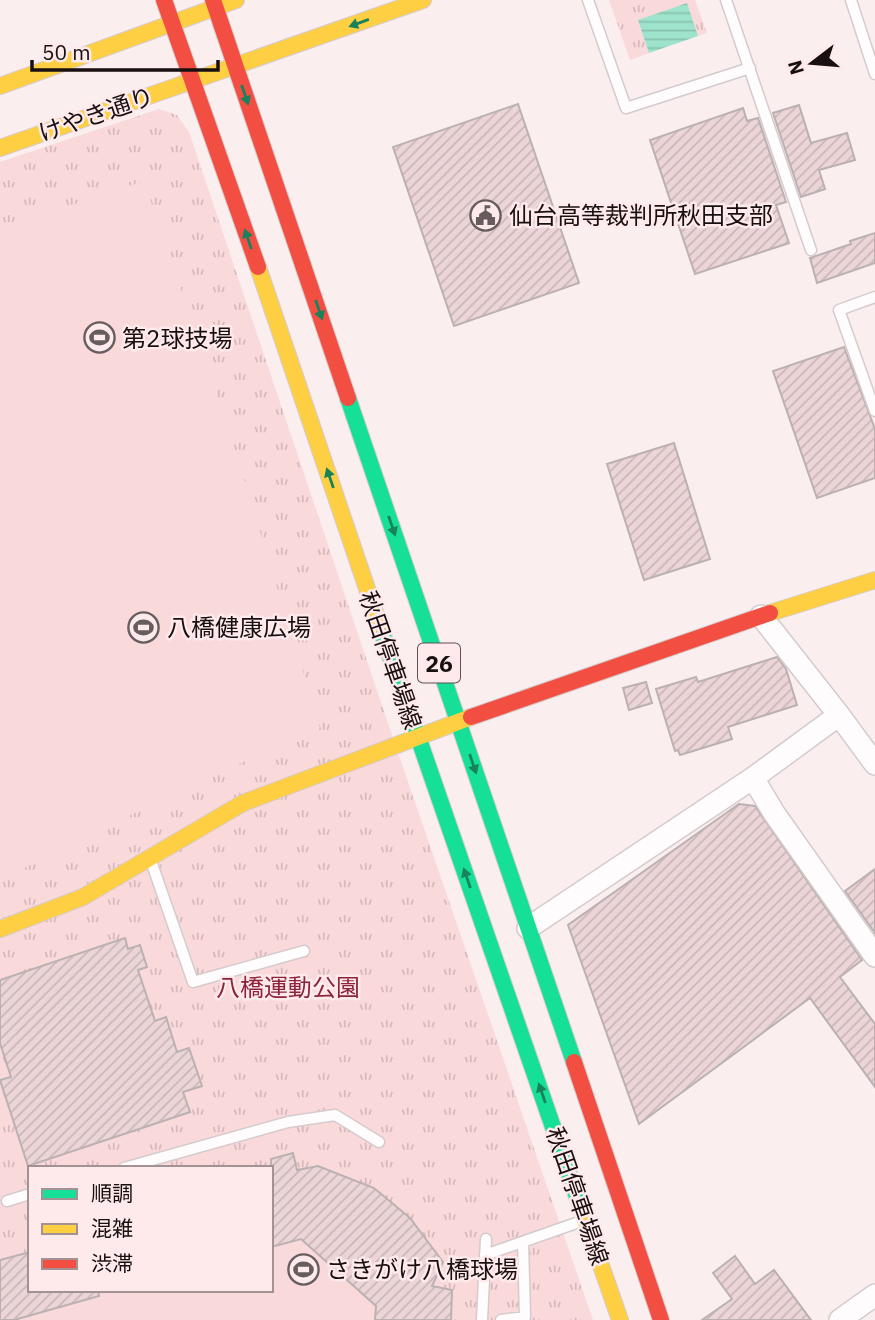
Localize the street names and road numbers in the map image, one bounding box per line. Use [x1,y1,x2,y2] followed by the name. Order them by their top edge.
[34,79,158,149] street label: けやき通り
[352,587,430,733] street label: 秋田停車場線
[418,643,460,682] road number: 26
[539,1123,617,1269] street label: 秋田停車場線

